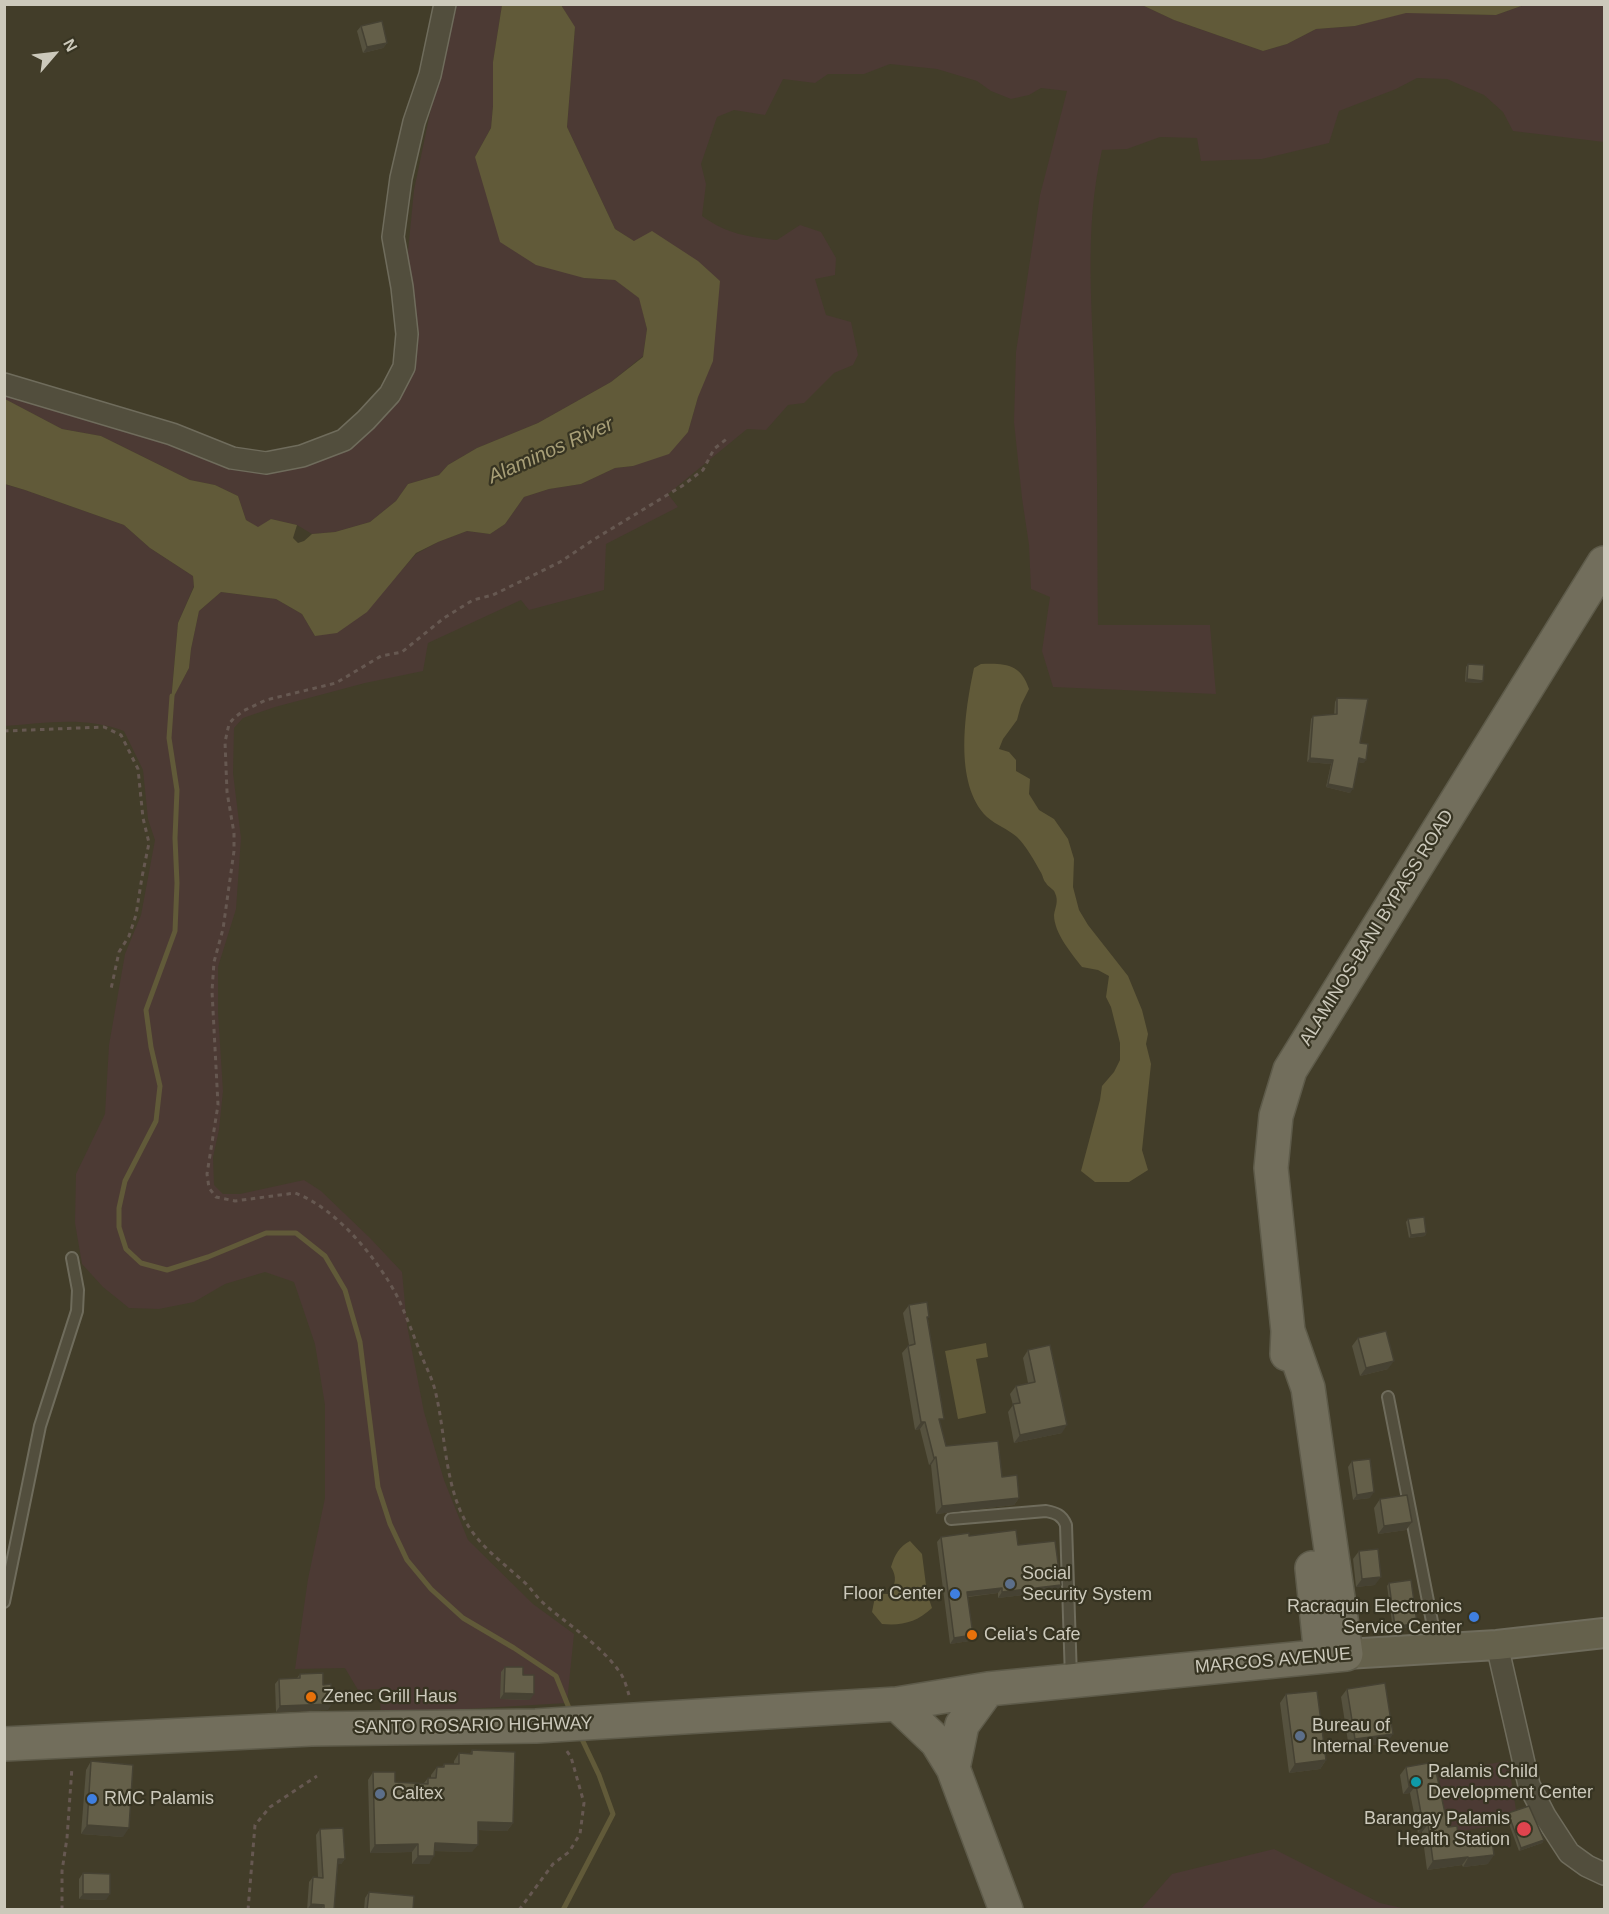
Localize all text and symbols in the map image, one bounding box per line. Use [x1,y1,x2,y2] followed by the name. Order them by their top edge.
[24,24,84,84] north arrow
[60,36,81,54] text: N
[485,413,617,489] water label: Alaminos River
[1295,806,1459,1050] street label: ALAMINOS-BANI BYPASS ROAD
[1022,1563,1152,1606] place label: Social Security System
[1003,1577,1017,1591] marker: Social Security System
[843,1583,943,1605] place label: Floor Center
[948,1587,962,1601] marker: Floor Center
[1287,1596,1462,1638] place label: Racraquin Electronics Service Center
[1467,1610,1481,1624] marker: Racraquin Electronics Service Center
[984,1624,1080,1646] place label: Celia's Cafe
[965,1628,979,1642] marker: Celia's Cafe
[1194,1643,1352,1679] street label: MARCOS AVENUE
[323,1686,457,1708] place label: Zenec Grill Haus
[304,1690,318,1704] marker: Zenec Grill Haus
[353,1713,593,1739] street label: SANTO ROSARIO HIGHWAY
[1312,1715,1449,1758] place label: Bureau of Internal Revenue
[1293,1729,1307,1743] marker: Bureau of Internal Revenue
[1428,1761,1593,1804] place label: Palamis Child Development Center
[1409,1775,1423,1789] marker: Palamis Child Development Center
[392,1783,443,1805] place label: Caltex
[373,1787,387,1801] marker: Caltex
[104,1788,214,1810] place label: RMC Palamis
[85,1792,99,1806] marker: RMC Palamis
[1364,1808,1510,1850] place label: Barangay Palamis Health Station
[1515,1820,1533,1838] marker: Barangay Palamis Health Station

